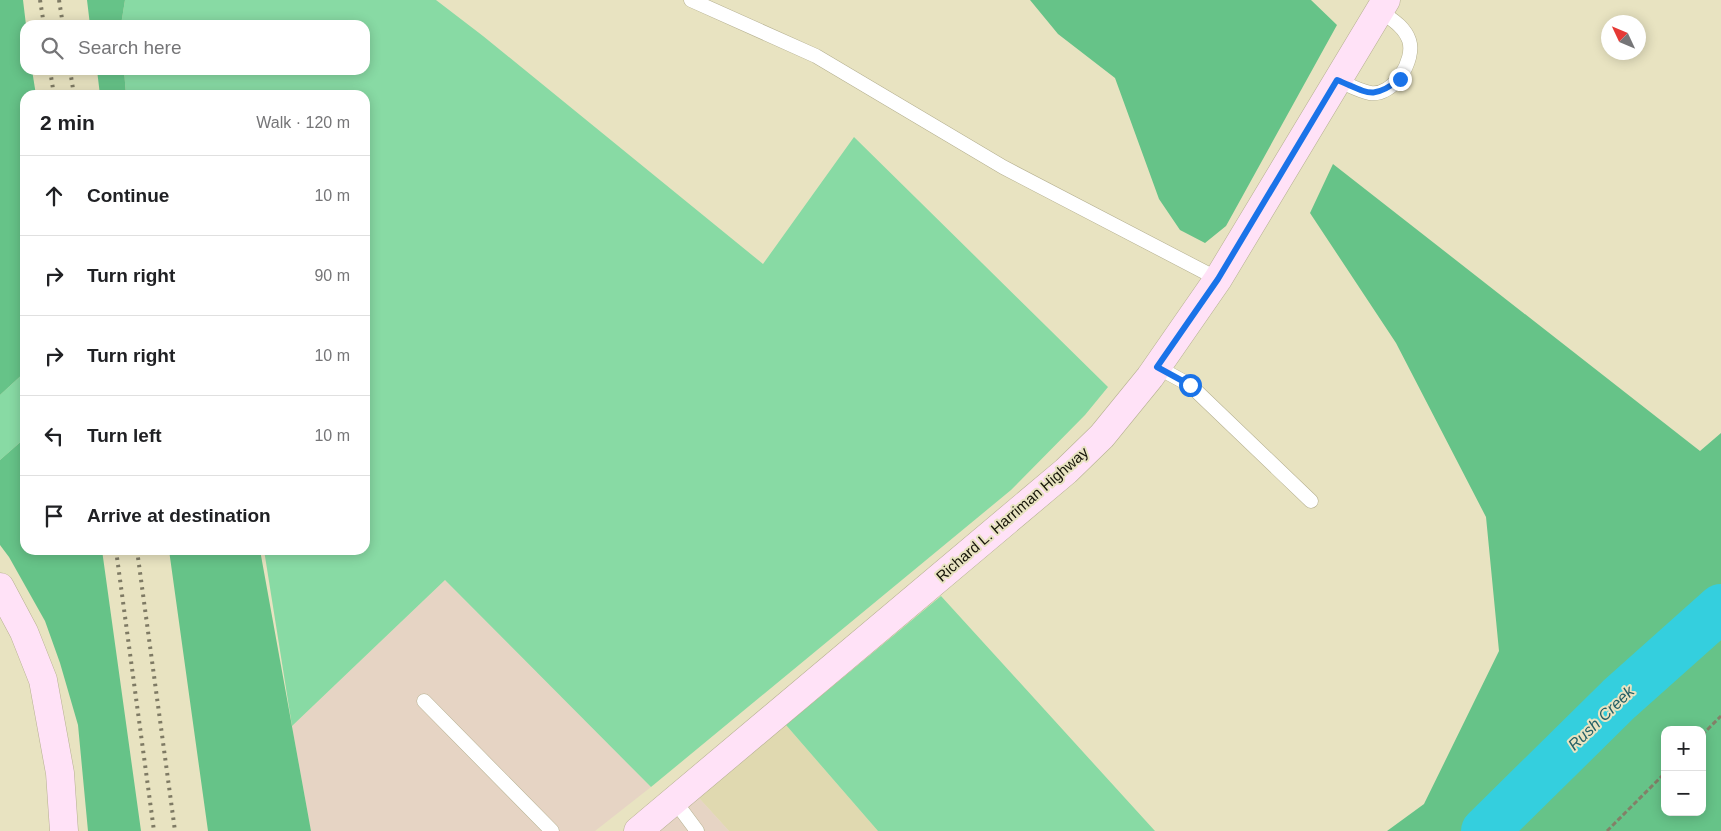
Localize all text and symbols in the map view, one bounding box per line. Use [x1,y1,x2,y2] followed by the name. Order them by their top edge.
[1601,15,1646,60] north arrow
[20,20,370,75] search box
[38,34,66,62] icon: search
[78,37,182,58] text: Search here
[1389,68,1412,91] route end
[40,111,95,134] text: 2 min
[256,114,350,131] text: Walk · 120 m
[40,182,68,210] icon: ahead
[87,185,169,206] text: Continue
[314,187,350,204] text: 10 m
[40,262,68,290] icon: right
[87,265,175,286] text: Turn right
[314,267,350,284] text: 90 m
[40,342,68,370] icon: right
[87,345,175,366] text: Turn right
[314,347,350,364] text: 10 m
[1179,374,1202,397] route start
[40,422,68,450] icon: left
[87,425,162,446] text: Turn left
[314,427,350,444] text: 10 m
[932,443,1092,585] street label: Richard L. Harriman Highway
[40,502,68,530] icon: arrive
[87,505,271,526] text: Arrive at destination
[1565,682,1638,753] water label: Rush Creek
[1661,726,1706,816] map controls
[1661,726,1706,771] button: +
[1661,771,1706,816] button: −

